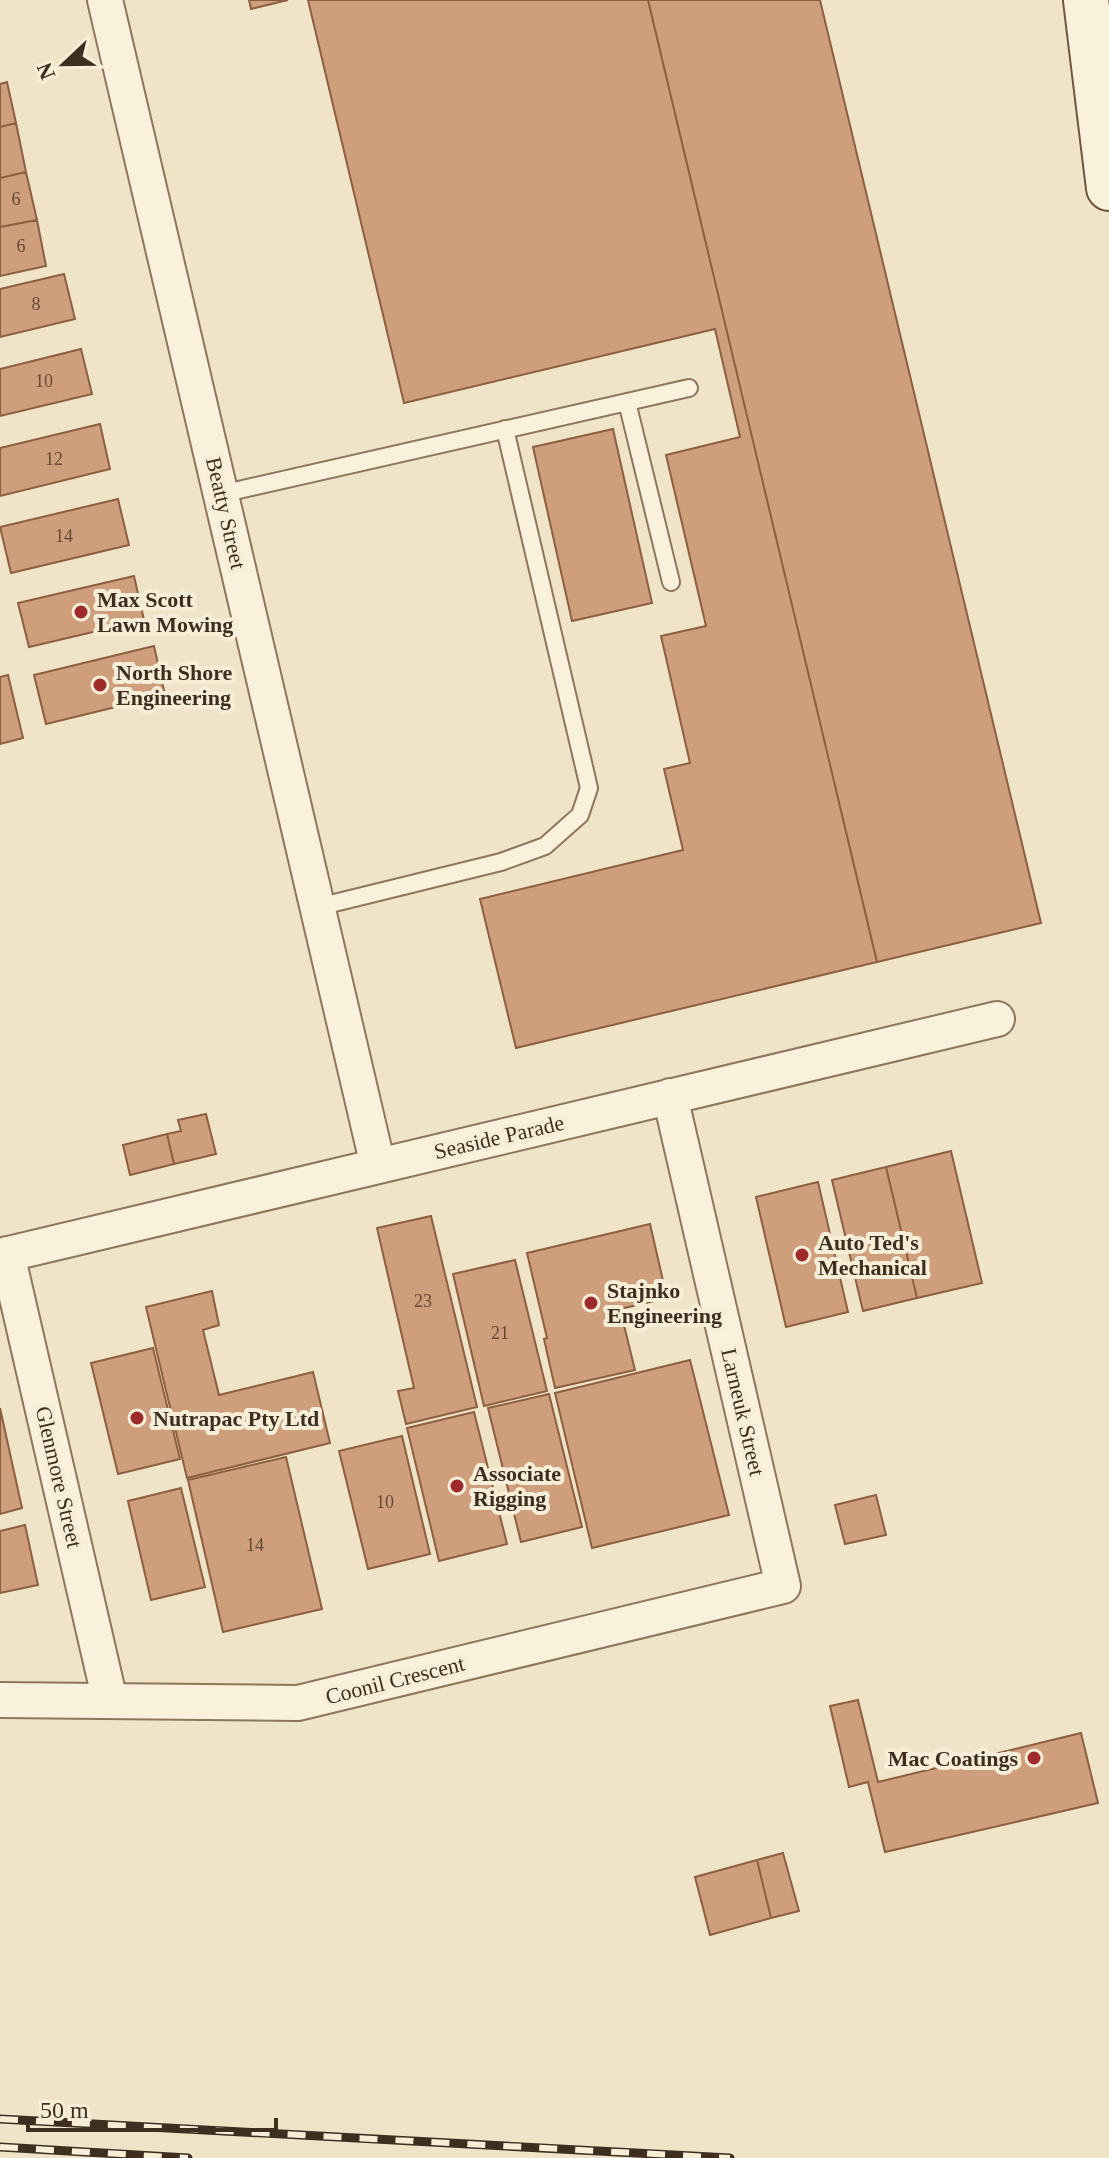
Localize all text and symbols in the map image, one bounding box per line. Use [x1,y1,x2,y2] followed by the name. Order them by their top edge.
[24,24,104,104] north arrow
[31,59,60,83] text: N
[12,189,21,209] house number: 6
[17,236,26,256] house number: 6
[32,294,41,314] house number: 8
[35,371,53,391] house number: 10
[45,449,63,469] house number: 12
[201,455,251,571] street label: Beatty Street
[55,526,73,546] house number: 14
[97,587,233,637] place label: Max Scott Lawn Mowing
[72,603,90,621] marker: Max Scott Lawn Mowing
[116,660,233,710] place label: North Shore Engineering
[91,676,109,694] marker: North Shore Engineering
[432,1110,566,1164] street label: Seaside Parade
[818,1230,927,1280] place label: Auto Ted's Mechanical
[793,1246,811,1264] marker: Auto Ted's Mechanical
[607,1278,722,1328] place label: Stajnko Engineering
[414,1291,432,1311] house number: 23
[582,1294,600,1312] marker: Stajnko Engineering
[491,1323,509,1343] house number: 21
[716,1346,770,1478] street label: Larneuk Street
[31,1404,87,1550] street label: Glenmore Street
[153,1406,319,1431] place label: Nutrapac Pty Ltd
[128,1409,146,1427] marker: Nutrapac Pty Ltd
[473,1461,561,1511] place label: Associate Rigging
[448,1477,466,1495] marker: Associate Rigging
[376,1492,394,1512] house number: 10
[246,1535,264,1555] house number: 14
[323,1651,467,1709] street label: Coonil Crescent
[888,1746,1018,1771] place label: Mac Coatings
[1025,1749,1043,1767] marker: Mac Coatings
[28,2082,276,2132] scale bar
[40,2097,89,2123] text: 50 m

